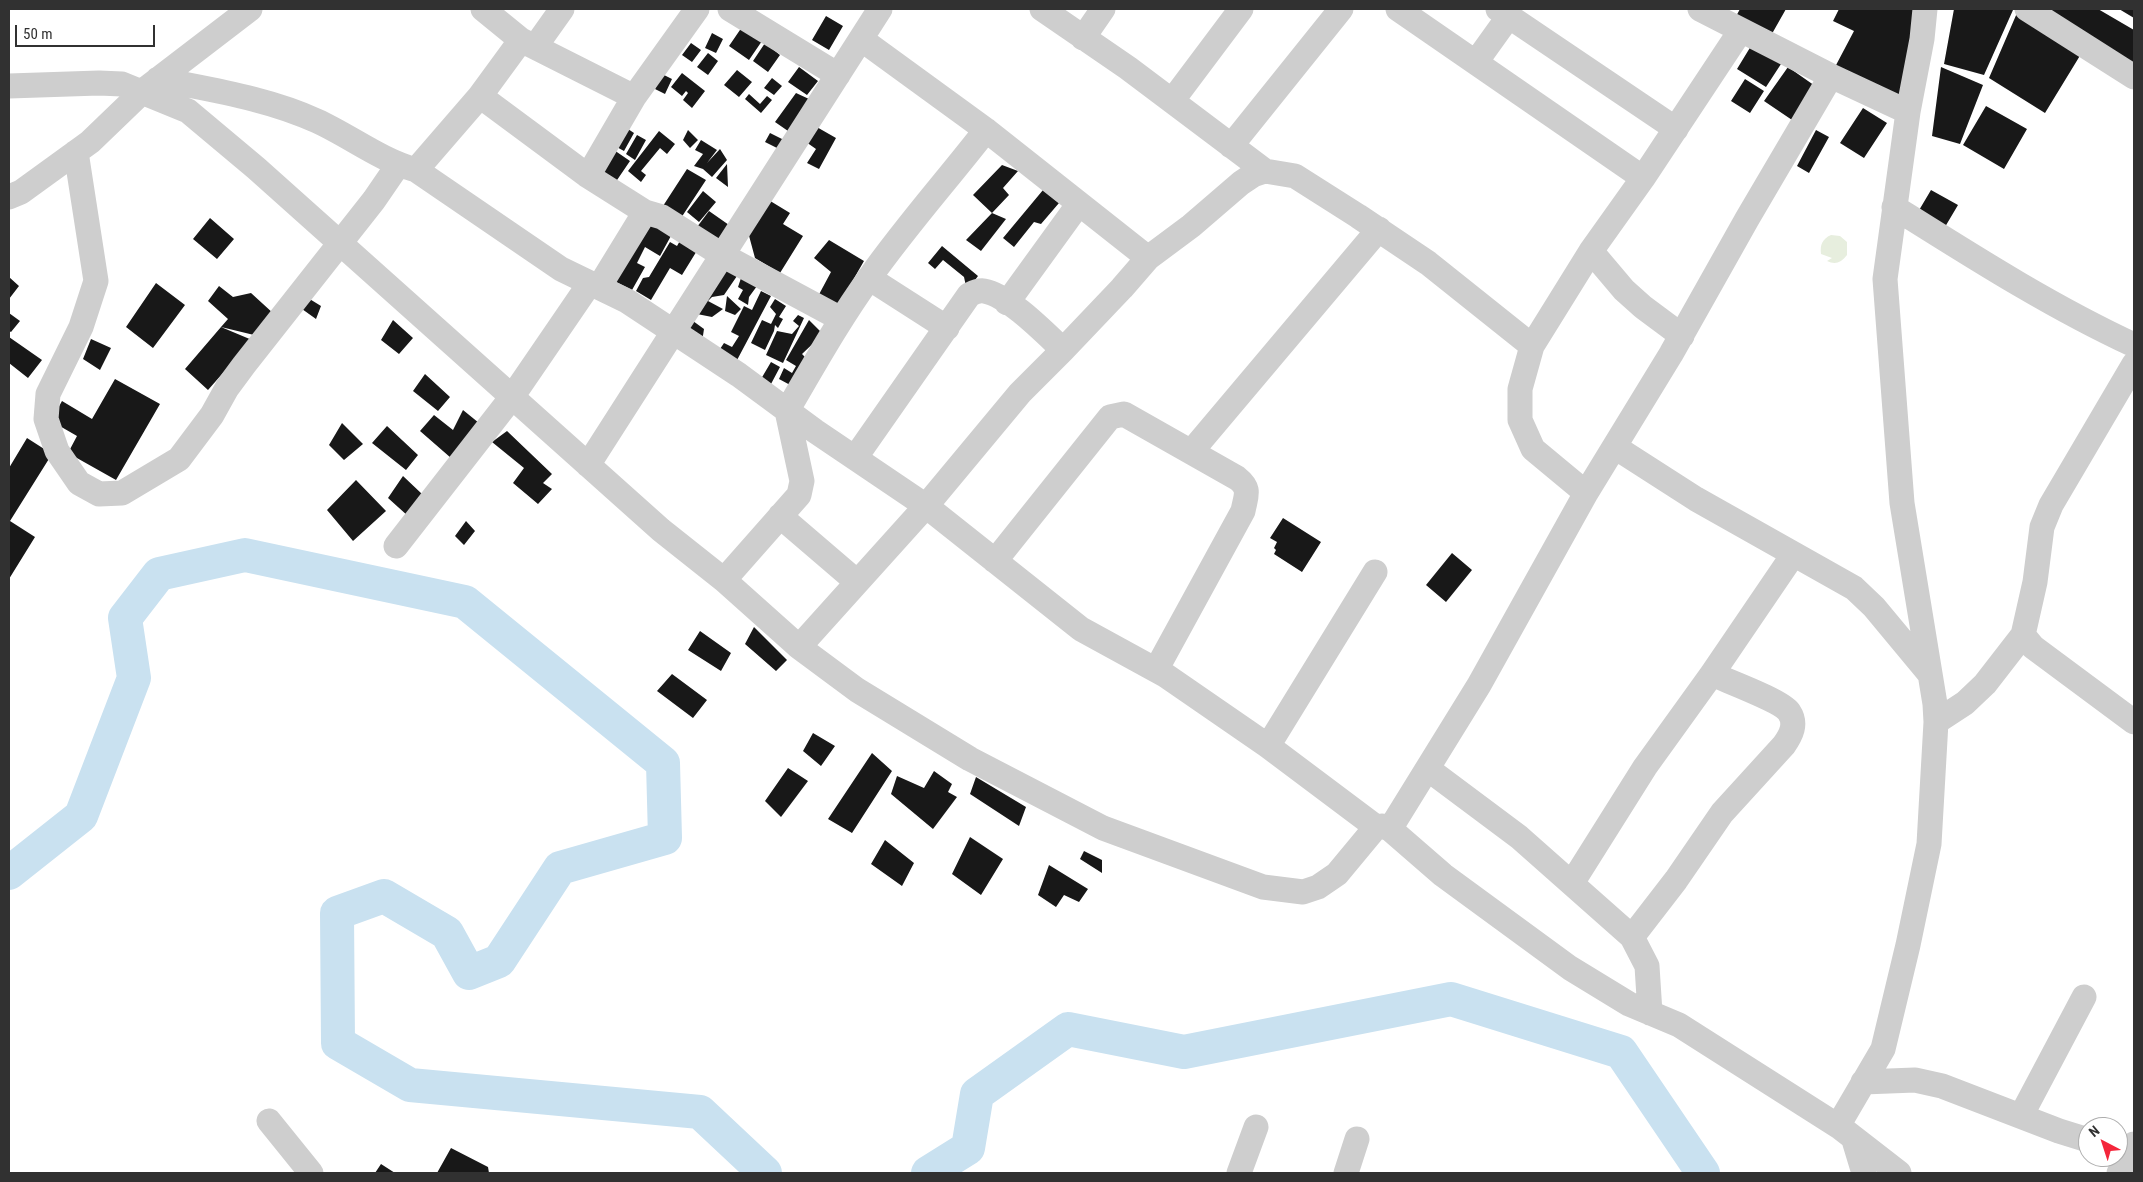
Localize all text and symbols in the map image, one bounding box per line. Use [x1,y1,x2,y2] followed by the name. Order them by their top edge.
[18,15,158,47] scale bar
[23,25,53,43] text: 50 m
[2078,1117,2128,1167] north arrow
[2086,1122,2102,1140] text: N

